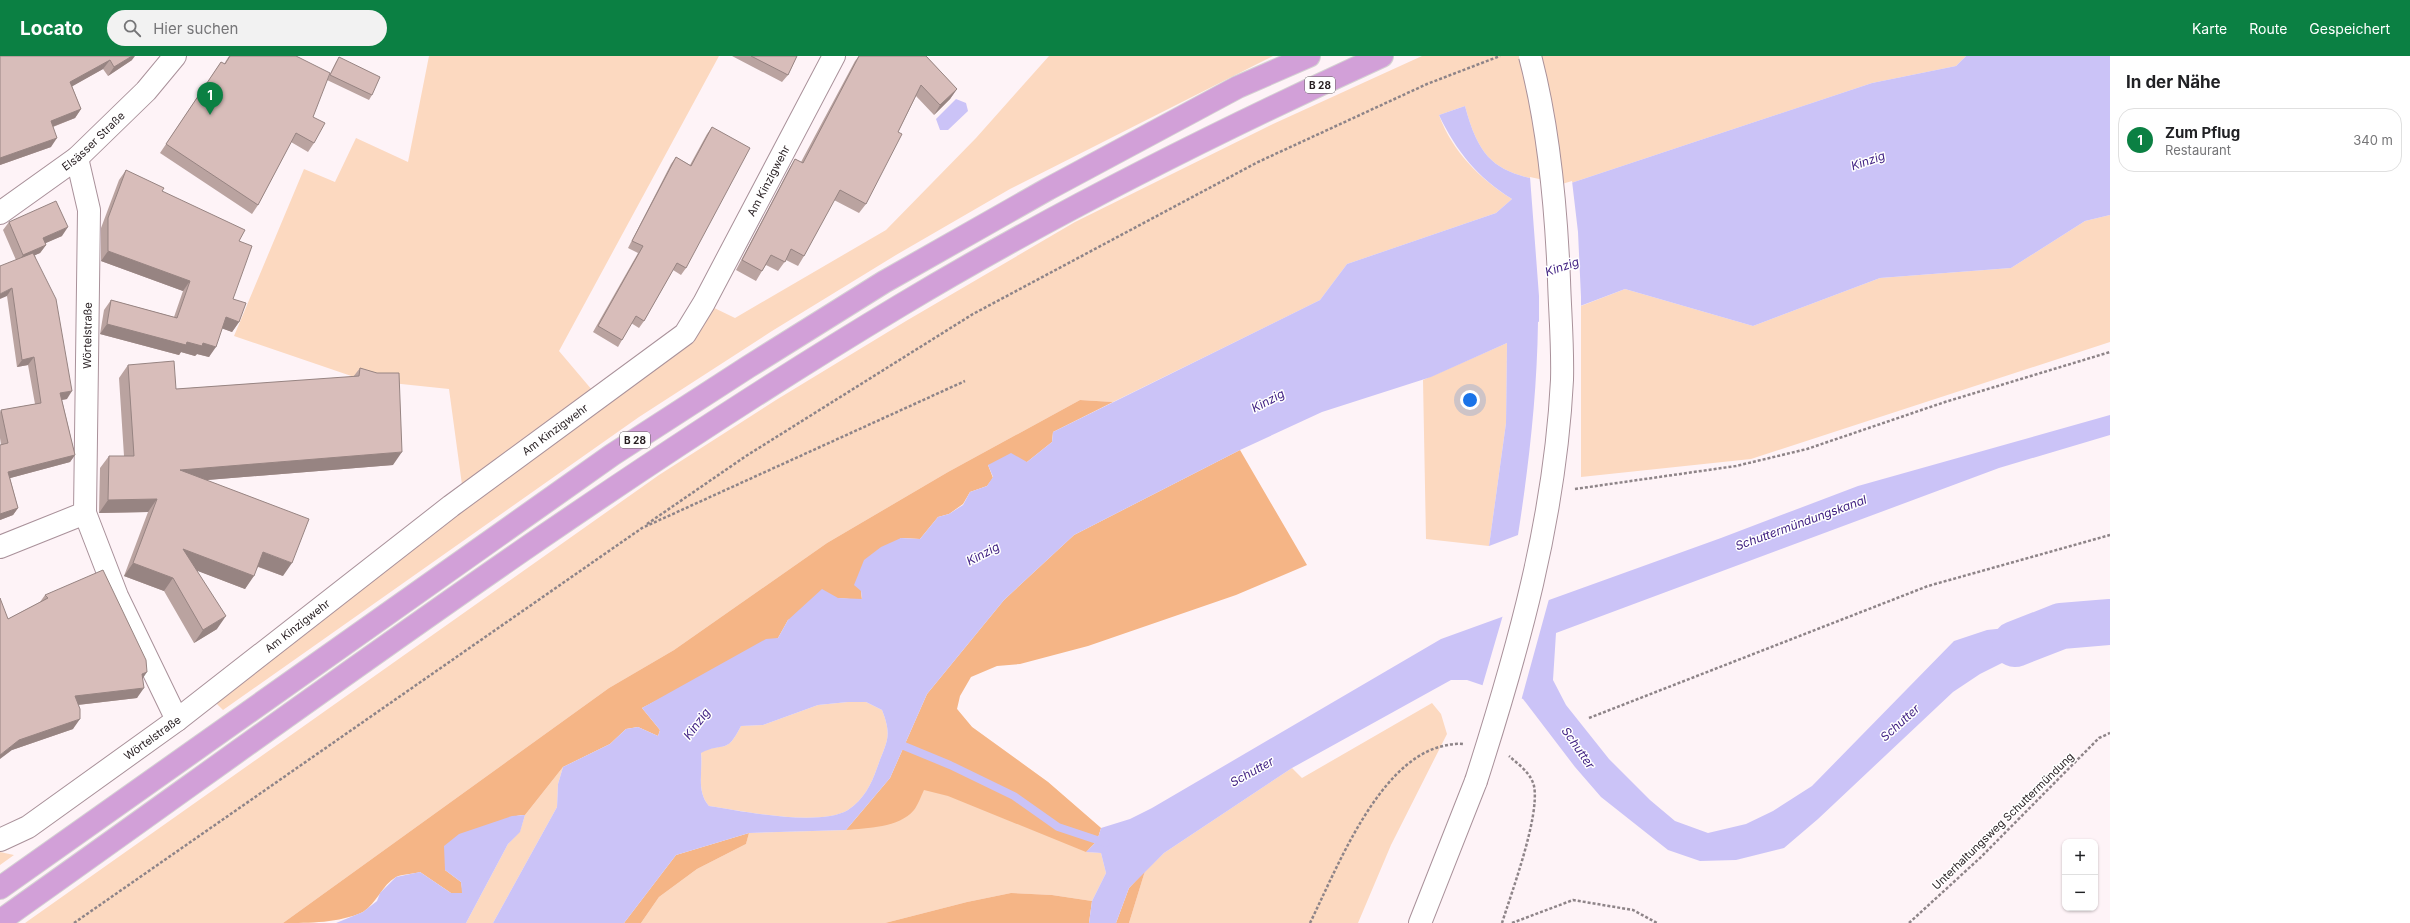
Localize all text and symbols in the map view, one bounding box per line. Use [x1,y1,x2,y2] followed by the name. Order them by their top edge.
[107,10,387,46] search box
[20,17,83,40] text: Locato
[121,17,143,39] icon: search
[153,19,238,38] text: Hier suchen
[2192,20,2227,37] text: Karte
[2249,20,2287,37] text: Route
[2309,20,2390,37] text: Gespeichert
[2126,72,2221,92] text: In der Nähe
[1305,77,1335,93] road number: B 28
[197,82,223,115] pin: 1
[59,109,128,174] street label: Elsässer Straße
[2165,123,2240,142] text: Zum Pflug
[2137,132,2143,148] text: 1
[2353,132,2393,148] text: 340 m
[2165,142,2231,158] text: Restaurant
[744,143,793,219] street label: Am Kinzigwehr
[1849,148,1887,173] water label: Kinzig
[1543,254,1581,279] water label: Kinzig
[80,302,95,369] street label: Wörtelstraße
[1249,386,1287,415] water label: Kinzig
[1460,390,1480,410] your location
[519,401,591,458] street label: Am Kinzigwehr
[620,432,650,448] road number: B 28
[1733,492,1869,553] water label: Schuttermündungskanal
[964,539,1002,568] water label: Kinzig
[262,596,333,656] street label: Am Kinzigwehr
[1877,701,1923,744] water label: Schutter
[680,705,713,742] water label: Kinzig
[121,713,184,763] street label: Wörtelstraße
[1559,724,1598,772] water label: Schutter
[1929,749,2077,893] street label: Unterhaltungsweg Schuttermündung
[1227,753,1277,790] water label: Schutter
[2062,839,2098,911] map controls
[2062,839,2098,875] button: +
[2062,875,2098,911] button: −

